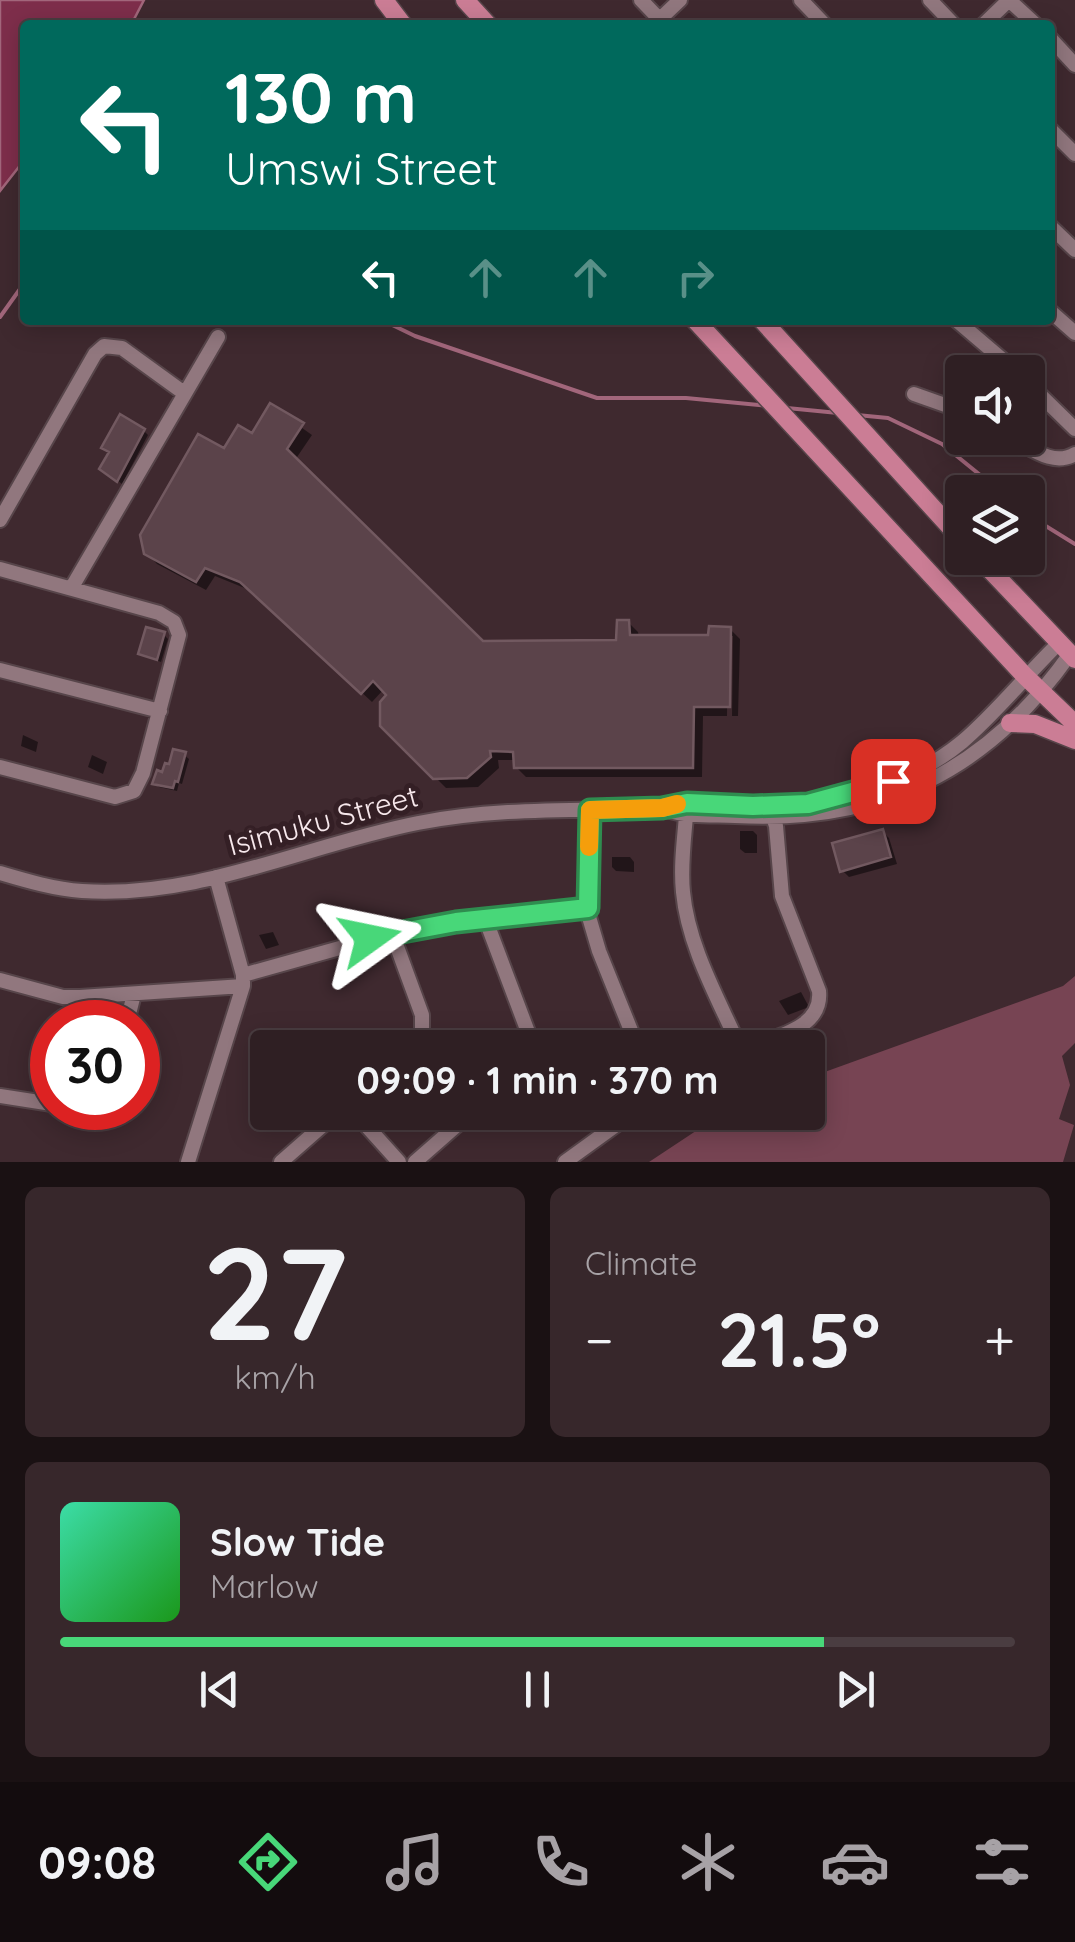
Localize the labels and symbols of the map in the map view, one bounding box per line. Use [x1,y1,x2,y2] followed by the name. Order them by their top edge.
[851,739,936,824] pin
[223,776,422,864] street label: Isimuku Street
[318,886,422,990] position arrow
[30,1000,160,1130] speed limit sign: 30

